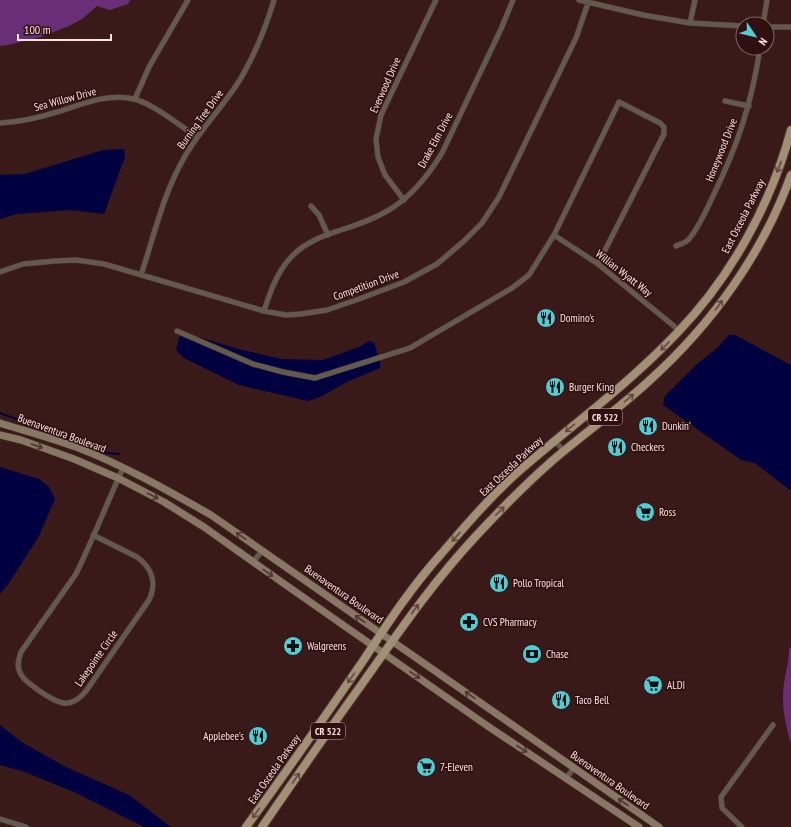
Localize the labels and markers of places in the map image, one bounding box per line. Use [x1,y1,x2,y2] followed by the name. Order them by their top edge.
[535,307,557,329] restaurant icon: Domino's
[560,311,595,325] place label: Domino's
[544,376,566,398] restaurant icon: Burger King
[569,380,614,394] place label: Burger King
[637,415,659,437] restaurant icon: Dunkin'
[662,419,691,433] place label: Dunkin'
[606,436,628,458] restaurant icon: Checkers
[631,440,665,454] place label: Checkers
[634,501,656,523] supermarket icon: Ross
[659,505,676,519] place label: Ross
[488,572,510,594] restaurant icon: Pollo Tropical
[513,576,565,590] place label: Pollo Tropical
[458,611,480,633] pharmacy icon: CVS Pharmacy
[483,615,537,629] place label: CVS Pharmacy
[282,635,304,657] pharmacy icon: Walgreens
[307,639,347,653] place label: Walgreens
[521,643,543,665] bank icon: Chase
[546,647,569,661] place label: Chase
[642,674,664,696] supermarket icon: ALDI
[667,678,685,692] place label: ALDI
[550,689,572,711] restaurant icon: Taco Bell
[575,693,609,707] place label: Taco Bell
[247,725,269,747] restaurant icon: Applebee's
[203,729,244,743] place label: Applebee's
[415,756,437,778] supermarket icon: 7-Eleven
[440,760,473,774] place label: 7-Eleven

